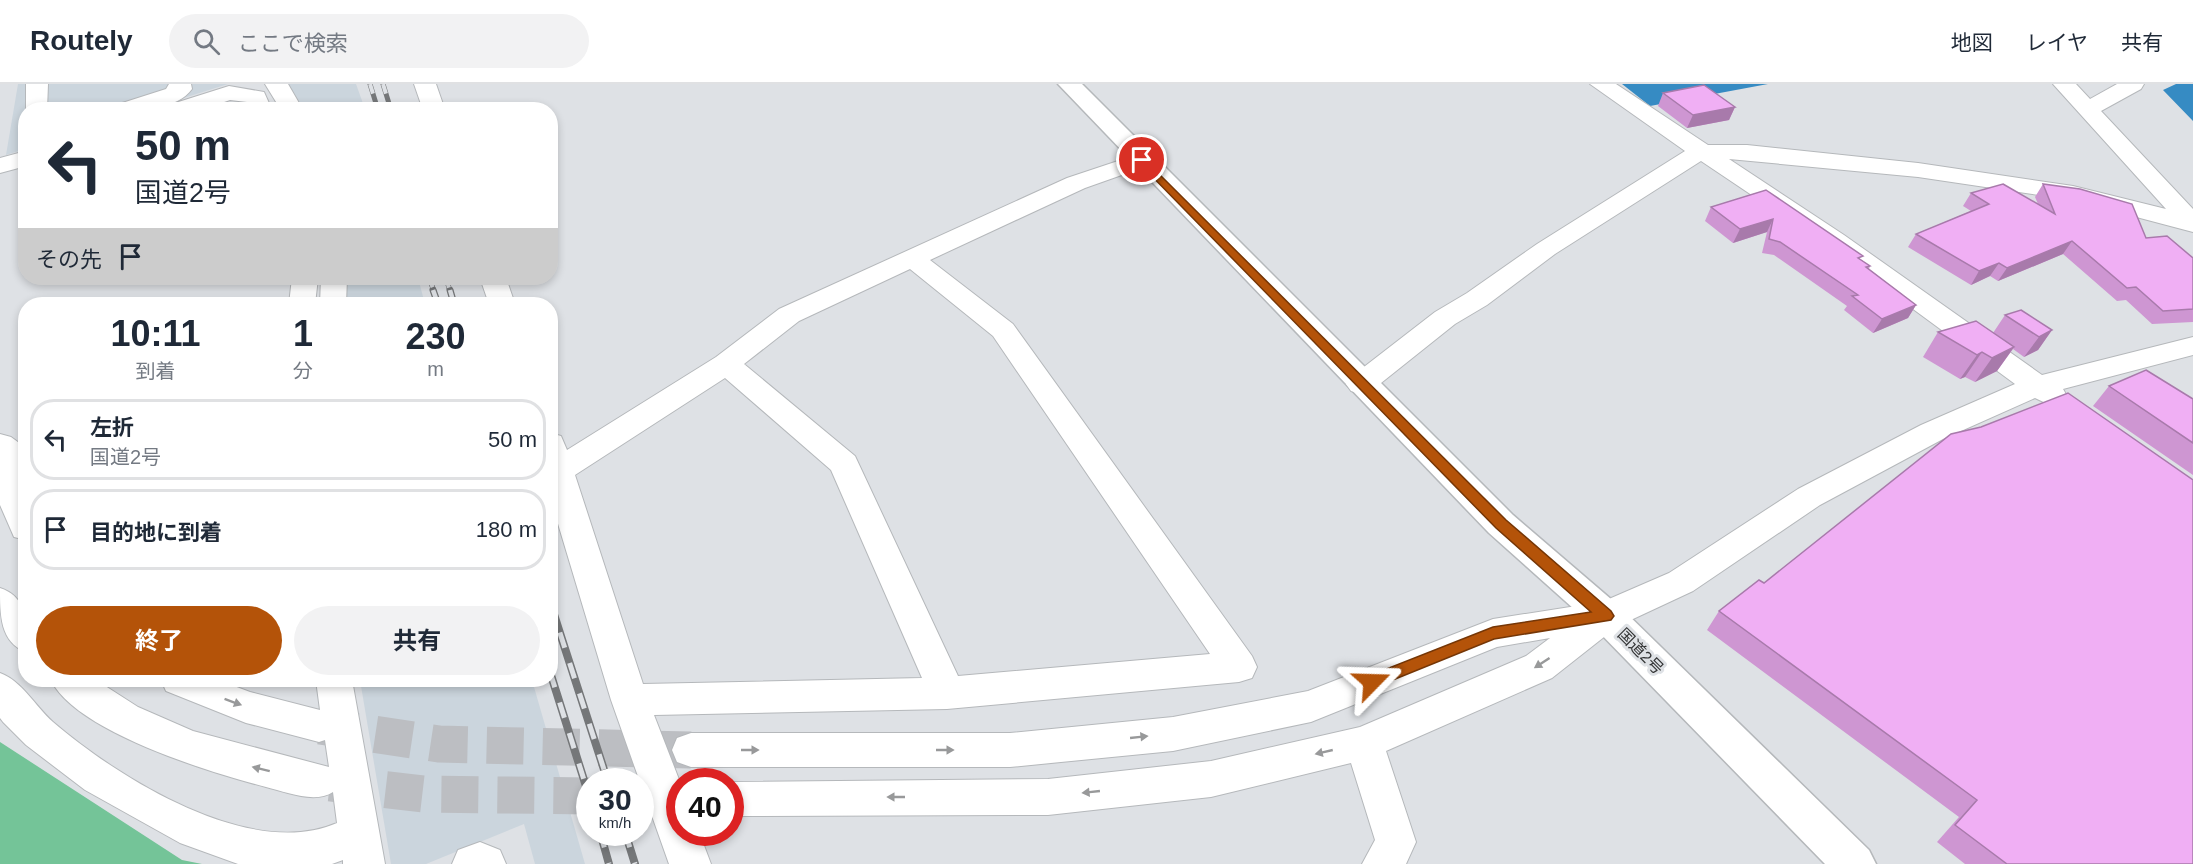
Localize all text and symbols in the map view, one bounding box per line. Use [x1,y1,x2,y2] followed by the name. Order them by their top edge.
[169,14,589,68] search box
[30,25,133,56] text: Routely
[190,25,223,58] icon: search
[238,31,348,56] text: ここで検索
[1951,31,1993,54] text: 地図
[2026,31,2088,54] text: レイヤ
[2121,31,2163,54] text: 共有
[135,122,231,169] text: 50 m
[36,126,114,204] icon: left
[1116,134,1167,185] pin
[1125,143,1158,176] icon: arrive
[135,178,231,208] text: 国道2号
[114,240,147,273] icon: arrive
[36,247,102,272] text: その先
[110,313,201,354] text: 10:11
[293,313,313,354] text: 1
[405,316,466,357] text: 230
[427,358,444,380] text: m
[135,360,175,382] text: 到着
[293,360,313,382] text: 分
[90,415,134,440] text: 左折
[39,423,72,456] icon: left
[488,427,537,452] text: 50 m
[90,446,161,468] text: 国道2号
[39,513,72,546] icon: arrive
[476,517,537,542] text: 180 m
[90,520,222,545] text: 目的地に到着
[36,606,282,675] button: 終了
[294,606,540,675] button: 共有
[1615,625,1667,677] street label: 国道2号
[1340,650,1404,714] position arrow
[1534,658,1551,669] one-way arrow
[224,698,242,707] one-way arrow
[1130,732,1149,742] one-way arrow
[740,745,759,755] one-way arrow
[935,745,954,755] one-way arrow
[1314,748,1333,758] one-way arrow
[252,764,270,774] one-way arrow
[666,768,744,846] speed limit sign: 40
[598,783,632,816] text: 30
[1081,787,1100,797] one-way arrow
[886,792,905,802] one-way arrow
[599,814,631,831] text: km/h

